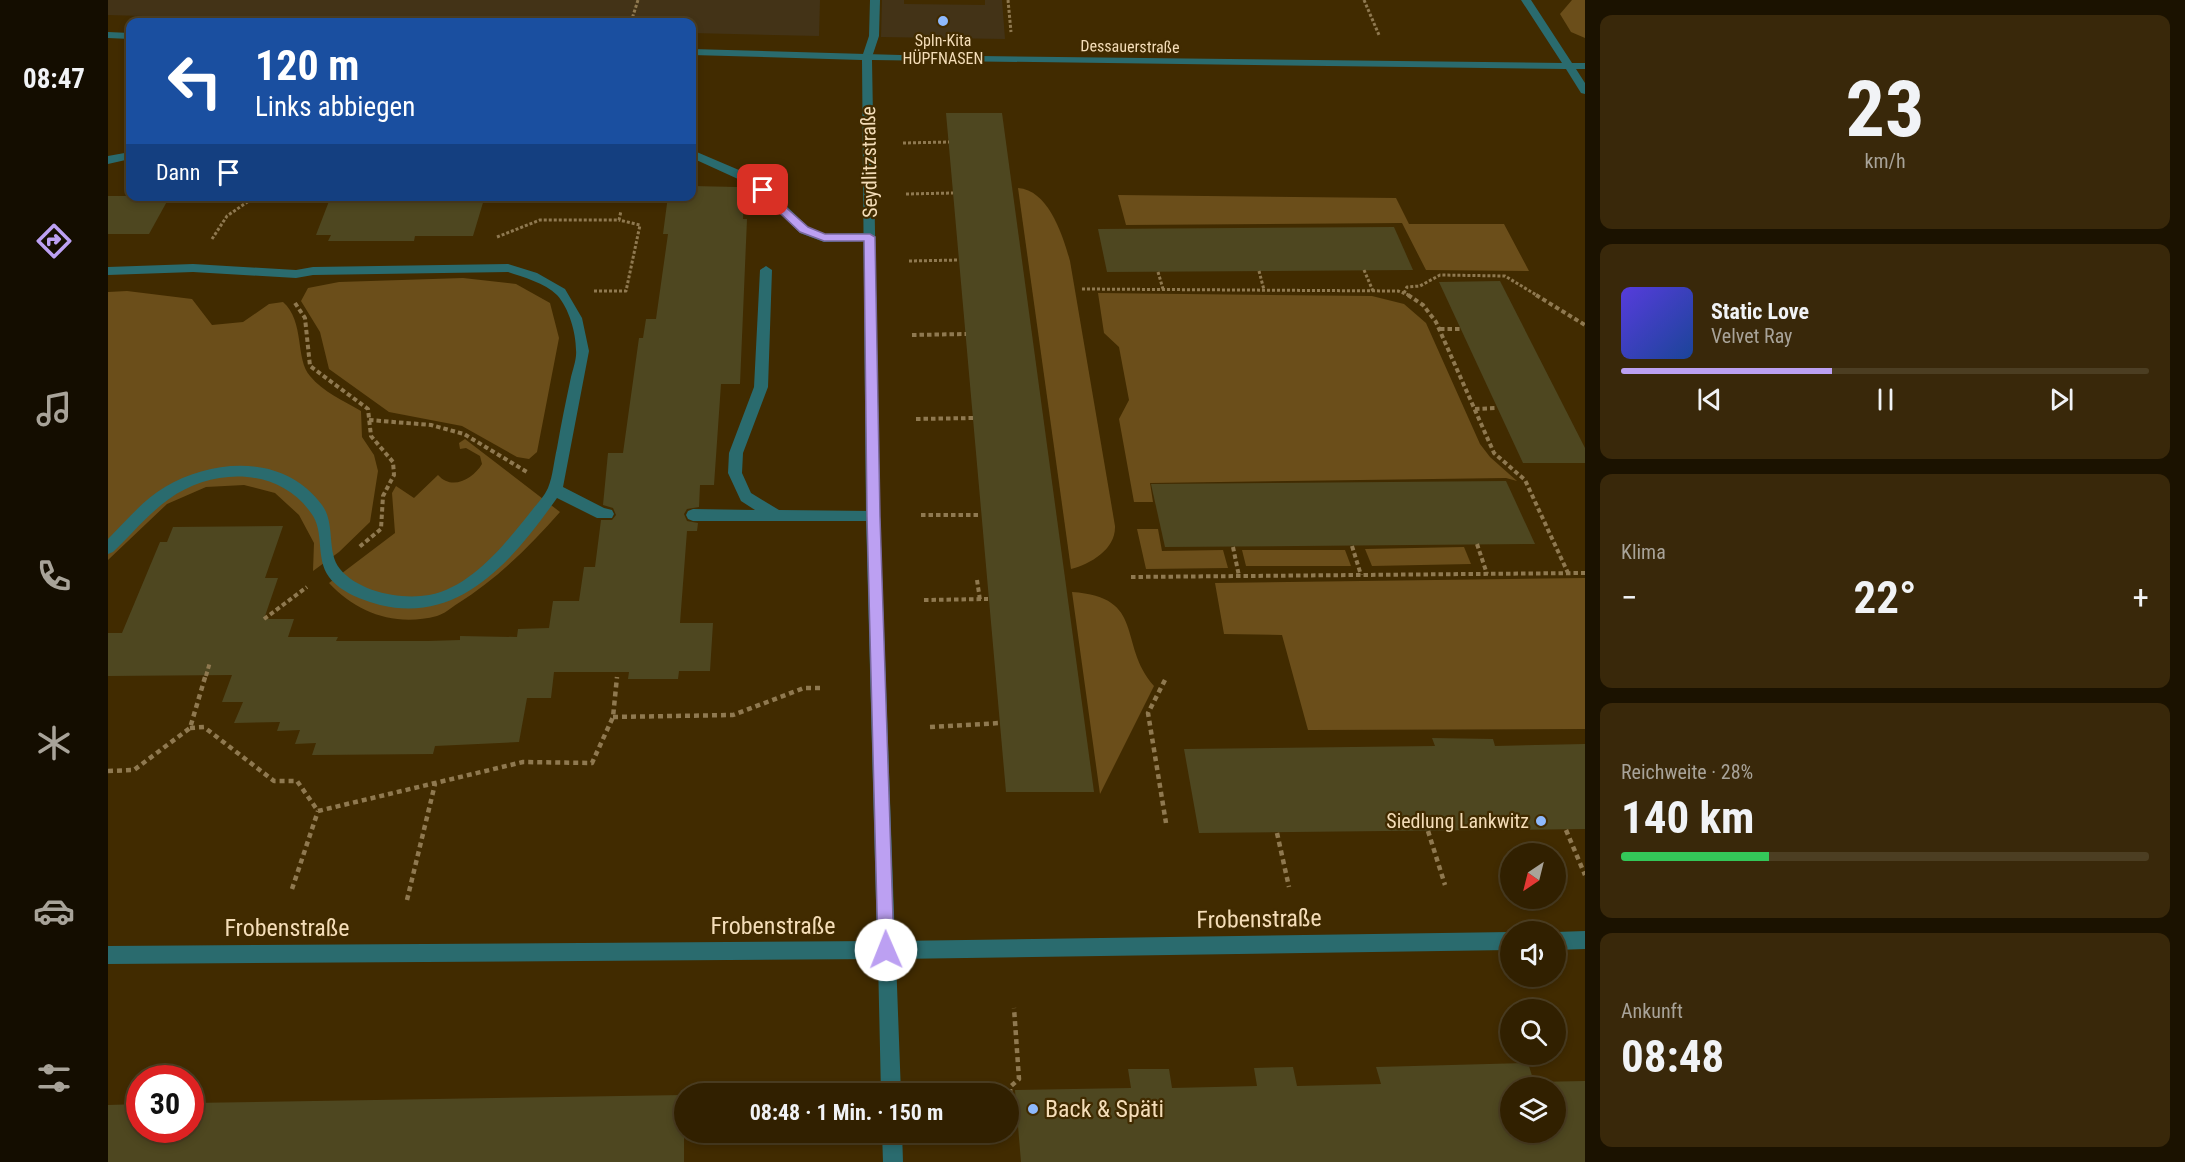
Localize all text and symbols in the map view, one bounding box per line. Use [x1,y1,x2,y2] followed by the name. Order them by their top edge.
[936,14,950,28] marker: SpIn-Kita HÜPFNASEN
[903,31,983,68] place label: SpIn-Kita HÜPFNASEN
[1080,36,1180,57] street label: Dessauerstraße
[255,41,360,90] text: 120 m
[156,42,234,120] icon: left
[23,63,85,95] text: 08:47
[1846,64,1924,155] text: 23
[255,91,415,123] text: Links abbiegen
[856,106,882,218] street label: Seydlitzstraße
[1864,149,1906,173] text: km/h
[212,156,245,189] icon: arrive
[156,160,200,185] text: Dann
[737,164,788,215] pin
[746,173,779,206] icon: arrive
[33,220,75,262] icon: directions
[1711,299,1809,324] text: Static Love
[1711,324,1792,348] text: Velvet Ray
[1693,383,1726,416] icon: previous
[1869,383,1902,416] icon: pause
[2045,383,2078,416] icon: next
[33,388,75,430] icon: music
[1621,540,1666,564] text: Klima
[33,555,75,597] icon: phone
[1854,571,1917,624] text: 22°
[1621,578,1638,617] text: −
[2133,578,2149,617] text: +
[33,722,75,764] icon: climate
[1621,760,1753,784] text: Reichweite · 28%
[1621,791,1754,844] text: 140 km
[1386,809,1529,833] place label: Siedlung Lankwitz
[1534,814,1548,828] marker: Siedlung Lankwitz
[1500,843,1566,909] north arrow
[1500,843,1566,1143] map controls
[33,890,75,932] icon: car
[1196,904,1322,934] street label: Frobenstraße
[710,912,836,940] street label: Frobenstraße
[224,914,350,942] street label: Frobenstraße
[854,918,918,982] position arrow
[1500,921,1566,987] button: sound
[1500,999,1566,1065] button: search
[1621,999,1683,1023] text: Ankunft
[1621,1030,1724,1083] text: 08:48
[33,1057,75,1099] icon: filters
[126,1065,204,1143] speed limit sign: 30
[1500,1077,1566,1143] button: layers
[1045,1095,1164,1123] place label: Back & Späti
[750,1100,943,1125] text: 08:48 · 1 Min. · 150 m
[1026,1102,1040,1116] marker: Back & Späti

